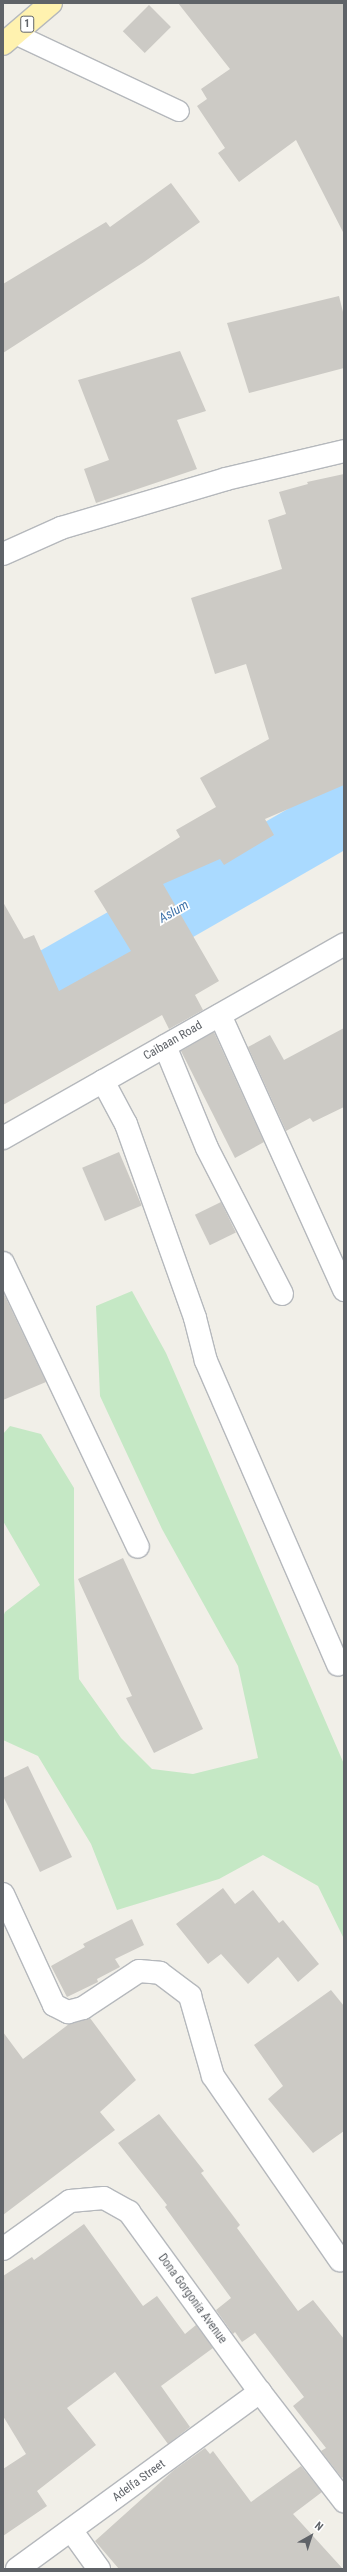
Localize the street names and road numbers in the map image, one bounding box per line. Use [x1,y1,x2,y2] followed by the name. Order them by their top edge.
[20,15,34,33] road number: 1
[141,1018,205,1064] street label: Caibaan Road
[155,2251,229,2347] street label: Dona Gorgonia Avenue
[110,2457,168,2505] street label: Adelfa Street

